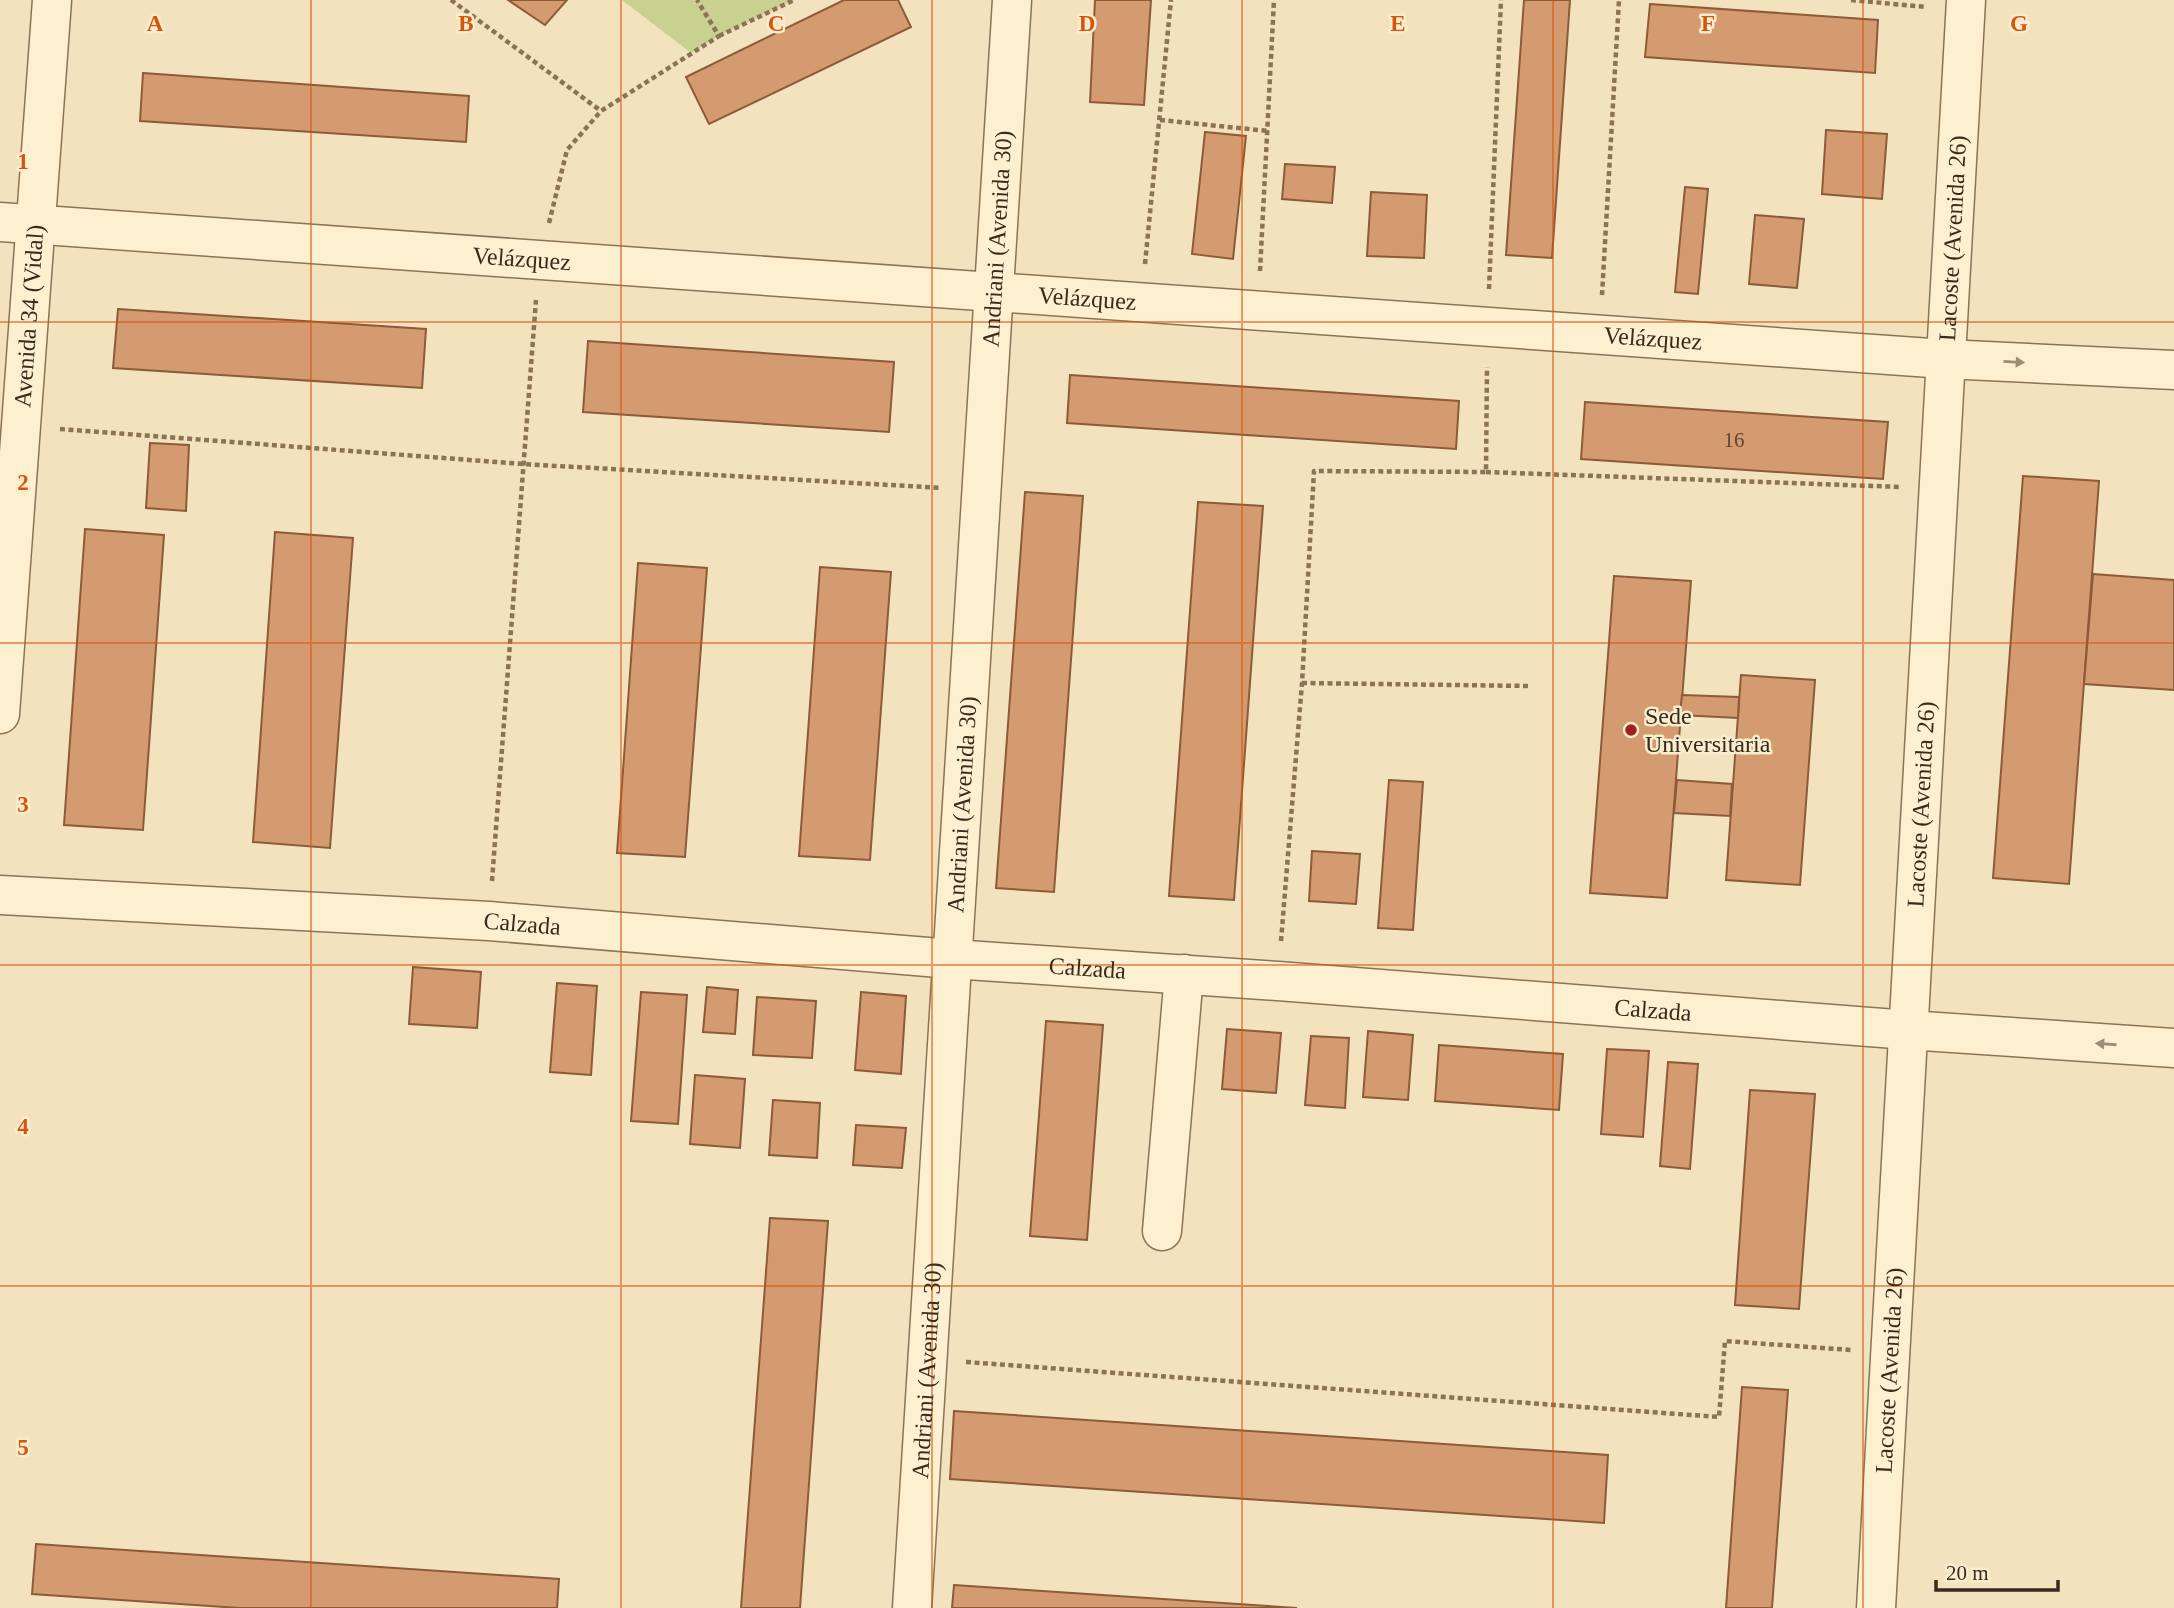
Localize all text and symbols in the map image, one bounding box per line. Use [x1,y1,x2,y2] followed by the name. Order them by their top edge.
[147,11,164,36] text: A
[458,11,474,36] text: B
[768,11,784,36] text: C
[1079,11,1095,36] text: D
[1390,11,1406,36] text: E
[1701,11,1715,36] text: F
[2010,11,2028,36] text: G
[977,130,1017,348] street label: Andriani (Avenida 30)
[1934,134,1971,342] street label: Lacoste (Avenida 26)
[17,149,29,174] text: 1
[9,224,49,408] street label: Avenida 34 (Vidal)
[472,242,572,275] street label: Velázquez
[1037,282,1137,315] street label: Velázquez
[1603,322,1703,355] street label: Velázquez
[2003,357,2025,368] one-way arrow
[1724,428,1745,452] house number: 16
[17,470,29,495] text: 2
[942,696,982,914] street label: Andriani (Avenida 30)
[1902,701,1940,908] street label: Lacoste (Avenida 26)
[1645,703,1771,757] place label: Sede Universitaria
[1623,722,1639,738] marker: Sede Universitaria
[17,792,29,817] text: 3
[483,908,562,940] street label: Calzada
[1048,953,1127,984] street label: Calzada
[1613,994,1693,1026] street label: Calzada
[2095,1038,2117,1049] one-way arrow
[17,1114,29,1139] text: 4
[907,1261,946,1480] street label: Andriani (Avenida 30)
[1871,1267,1908,1474] street label: Lacoste (Avenida 26)
[17,1435,29,1460] text: 5
[1936,1548,2058,1592] scale bar
[1946,1561,1989,1585] text: 20 m

